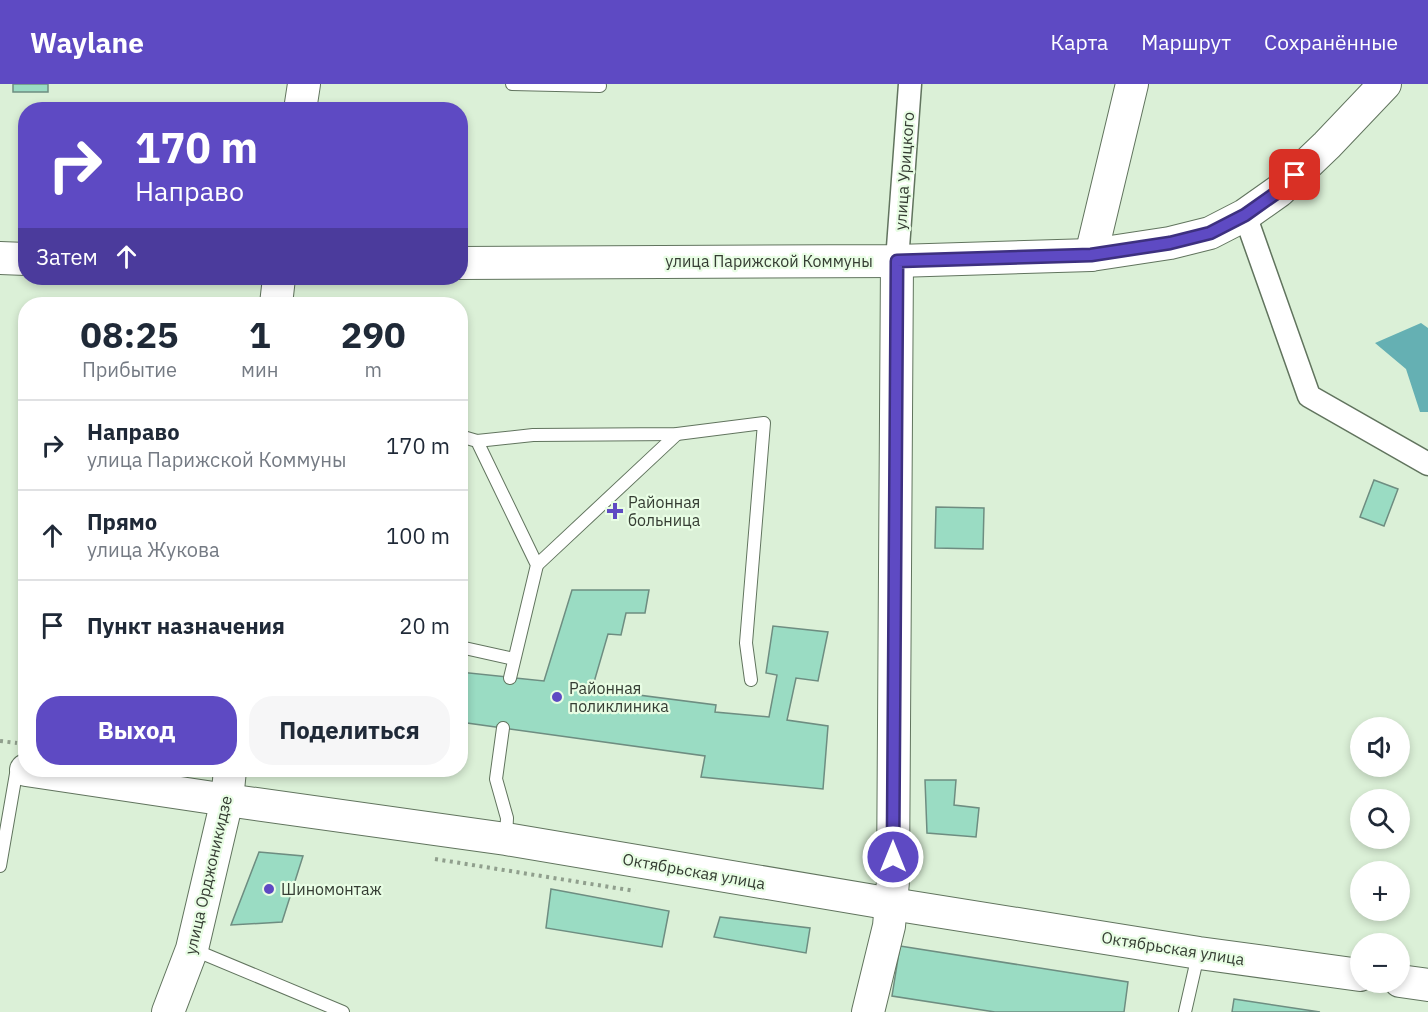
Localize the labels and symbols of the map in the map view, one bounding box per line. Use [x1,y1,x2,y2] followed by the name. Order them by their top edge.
[890,111,918,231] street label: улица Урицкого
[1269,149,1320,200] pin
[665,251,873,271] street label: улица Парижской Коммуны
[628,492,701,530] place label: Районная больница
[606,502,624,520] marker: Районная больница
[569,678,669,716] place label: Районная поликлиника
[550,690,564,704] marker: Районная поликлиника
[180,793,236,956] street label: улица Орджоникидзе
[861,825,925,889] position arrow
[621,849,767,893] street label: Октябрьская улица
[281,879,382,899] place label: Шиномонтаж
[262,882,276,896] marker: Шиномонтаж
[1100,927,1246,969] street label: Октябрьская улица

